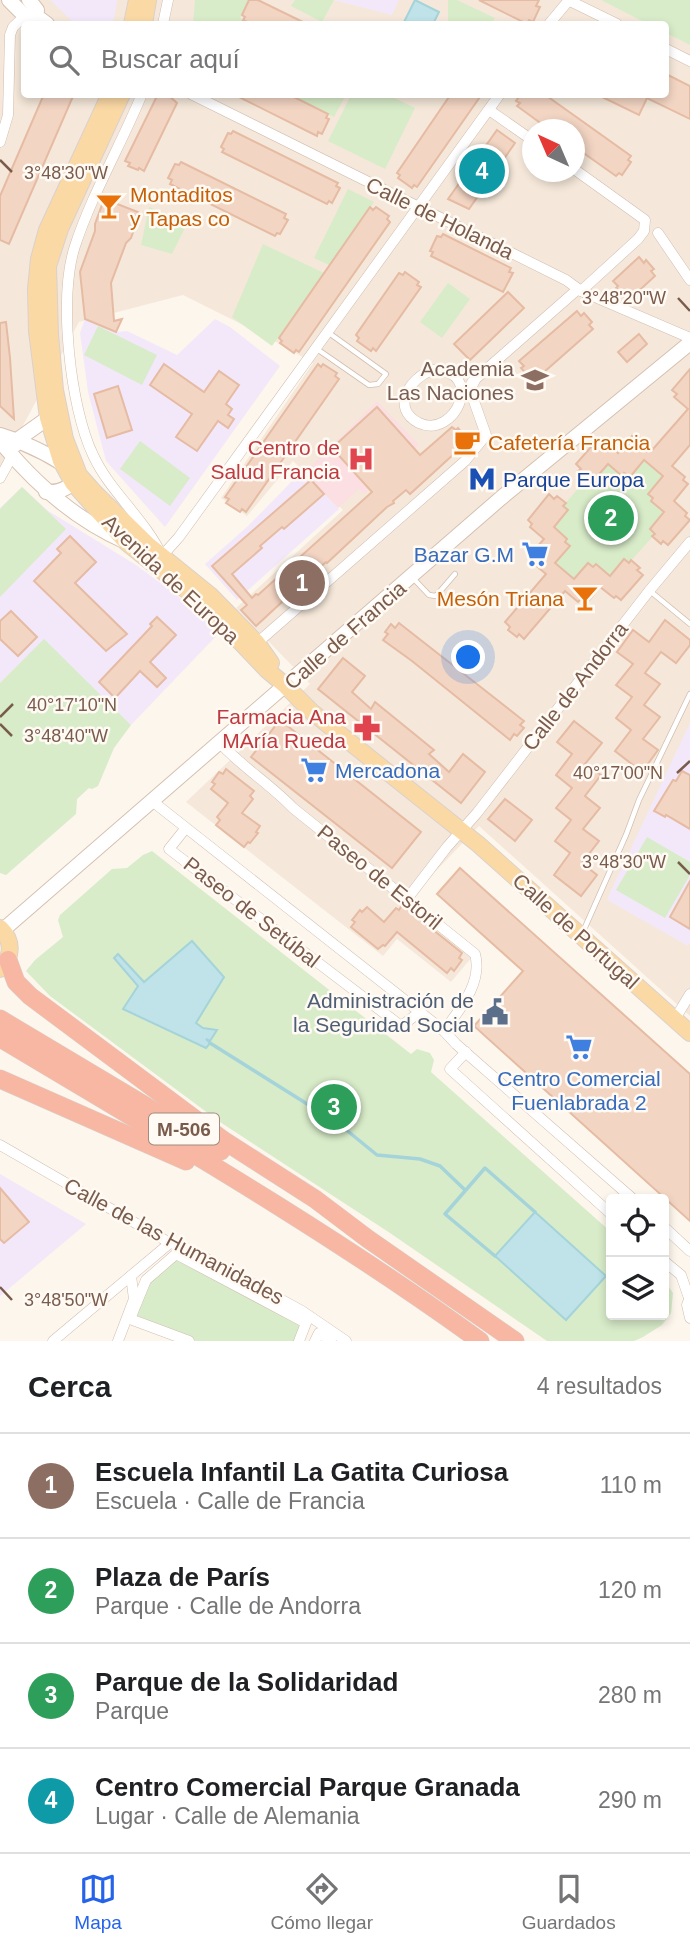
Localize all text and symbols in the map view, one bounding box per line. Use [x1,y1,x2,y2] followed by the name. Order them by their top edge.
[21,21,669,98] search box
[45,41,83,79] icon: search
[101,44,240,74] text: Buscar aquí
[522,119,585,182] north arrow
[459,145,505,197] pin: 4
[24,163,108,183] text: 3°48'30"W
[363,172,518,264] street label: Calle de Holanda
[130,183,233,230] place label: Montaditos y Tapas co
[94,191,124,221] bar icon: Montaditos y Tapas co
[582,288,666,308] text: 3°48'20"W
[387,357,514,404] place label: Academia Las Naciones
[520,365,550,395] school or university icon: Academia Las Naciones
[452,427,482,457] cafe icon: Cafetería Francia
[488,431,651,454] place label: Cafetería Francia
[210,436,340,483] place label: Centro de Salud Francia
[346,444,376,474] hospital icon: Centro de Salud Francia
[467,464,497,494] metro station icon: Parque Europa
[503,468,645,491] place label: Parque Europa
[588,492,634,544] pin: 2
[98,510,244,648] street label: Avenida de Europa
[520,539,550,569] supermarket icon: Bazar G.M
[414,543,514,566] place label: Bazar G.M
[279,557,325,609] pin: 1
[280,576,410,694] street label: Calle de Francia
[570,583,600,613] bar icon: Mesón Triana
[437,587,564,610] place label: Mesón Triana
[518,617,632,755] street label: Calle de Andorra
[451,640,485,674] your location
[27,695,117,715] text: 40°17'10"N
[216,705,346,752] place label: Farmacia Ana MAría Rueda
[352,713,382,743] pharmacy icon: Farmacia Ana MAría Rueda
[24,726,108,746] text: 3°48'40"W
[299,755,329,785] supermarket icon: Mercadona
[335,759,440,782] place label: Mercadona
[573,763,663,783] text: 40°17'00"N
[313,820,447,934] street label: Paseo de Estoril
[180,852,324,972] street label: Paseo de Setúbal
[582,852,666,872] text: 3°48'30"W
[508,869,644,993] street label: Calle de Portugal
[293,989,474,1036] place label: Administración de la Seguridad Social
[480,997,510,1027] public building icon: Administración de la Seguridad Social
[564,1032,594,1062] supermarket icon: Centro Comercial Fuenlabrada 2
[497,1067,661,1114] place label: Centro Comercial Fuenlabrada 2
[311,1081,357,1133] pin: 3
[149,1114,219,1144] road number: M-506
[60,1173,288,1309] street label: Calle de las Humanidades
[606,1194,669,1320] map controls
[606,1194,669,1257] button: locate
[606,1257,669,1320] button: layers
[24,1290,108,1310] text: 3°48'50"W
[28,1370,111,1403] text: Cerca
[537,1373,662,1399] text: 4 resultados
[95,1457,508,1487] text: Escuela Infantil La Gatita Curiosa
[45,1472,57,1498] text: 1
[600,1472,662,1498] text: 110 m
[95,1488,365,1514] text: Escuela · Calle de Francia
[95,1562,270,1592] text: Plaza de París
[45,1577,57,1603] text: 2
[598,1577,662,1603] text: 120 m
[95,1593,361,1619] text: Parque · Calle de Andorra
[95,1667,398,1697] text: Parque de la Solidaridad
[45,1682,57,1708] text: 3
[598,1682,662,1708] text: 280 m
[95,1698,169,1724] text: Parque
[95,1772,520,1802] text: Centro Comercial Parque Granada
[45,1787,57,1813] text: 4
[598,1787,662,1813] text: 290 m
[95,1803,360,1829] text: Lugar · Calle de Alemania
[74,1870,122,1934] tab: Mapa
[271,1870,373,1934] tab: Cómo llegar
[522,1870,616,1934] tab: Guardados

